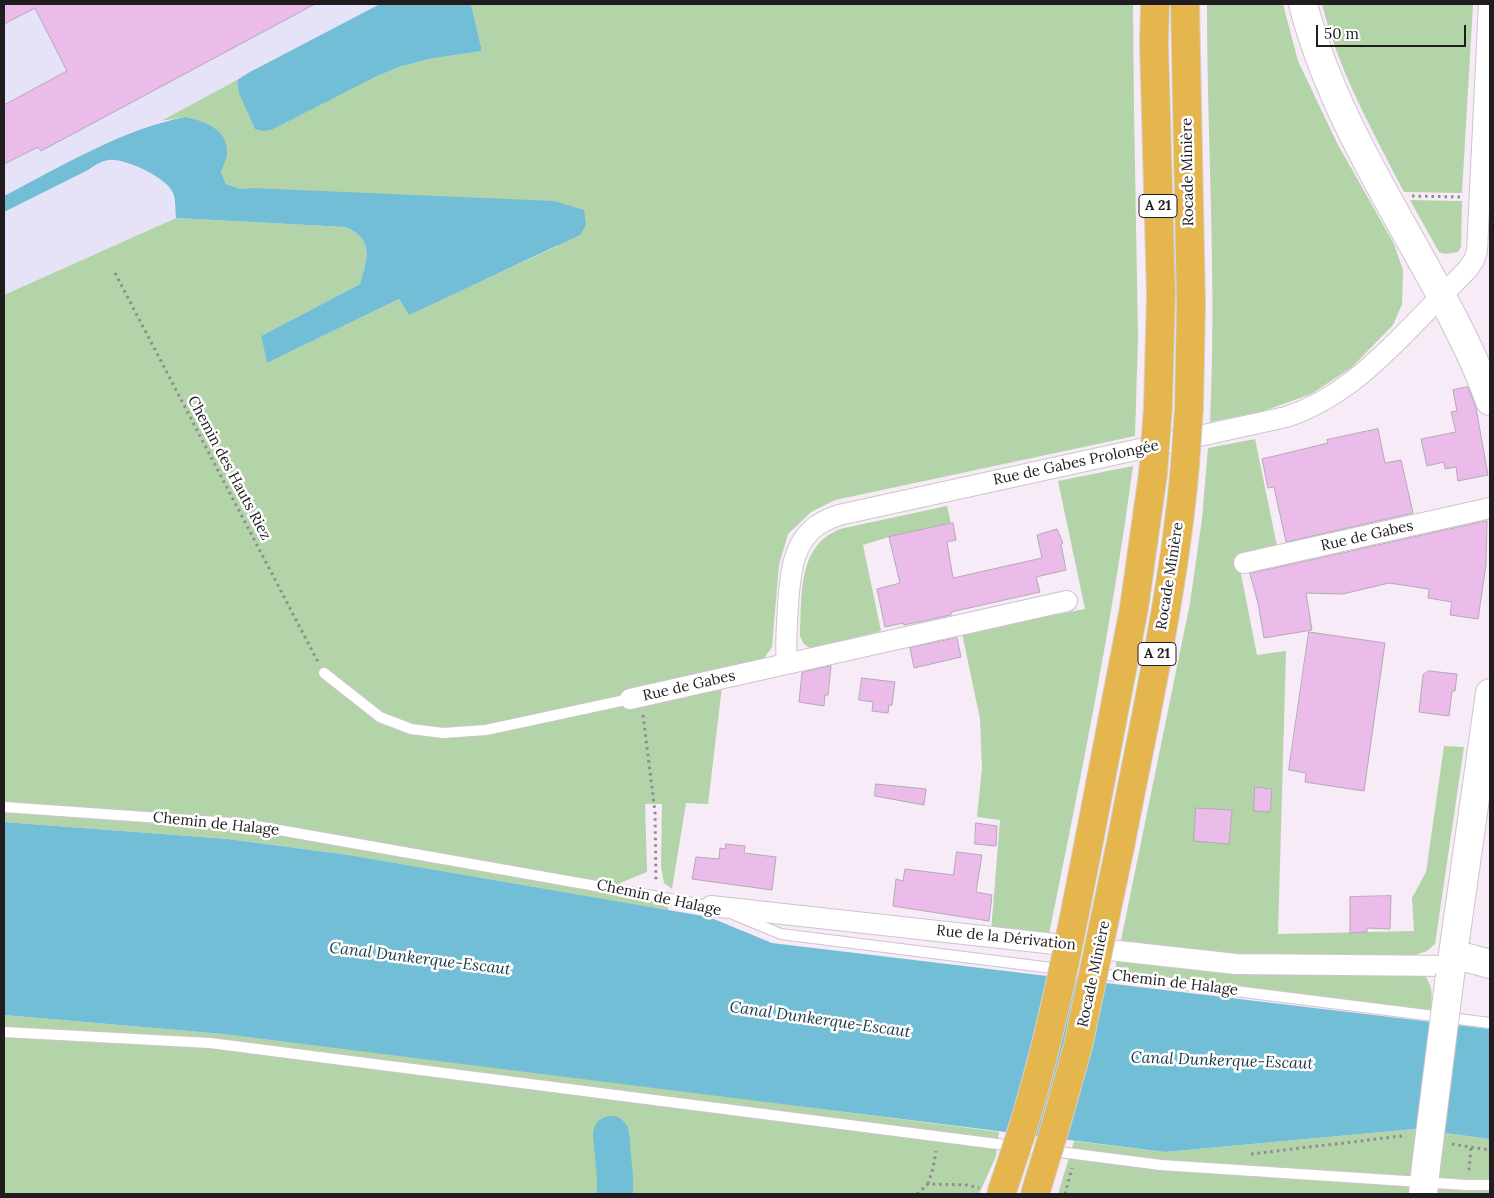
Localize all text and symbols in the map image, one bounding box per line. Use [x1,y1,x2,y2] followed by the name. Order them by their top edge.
[1319,15,1469,47] scale bar
[1324,24,1359,43] text: 50 m
[1178,117,1198,227] street label: Rocade Minière
[1139,195,1177,218] road number: A 21
[183,393,275,543] street label: Chemin des Hauts Riez
[991,437,1161,489] street label: Rue de Gabes Prolongée
[1319,517,1415,555] street label: Rue de Gabes
[1153,521,1187,631] street label: Rocade Minière
[1138,642,1176,666] road number: A 21
[641,667,737,705] street label: Rue de Gabes
[152,808,280,840] street label: Chemin de Halage
[595,876,723,920] street label: Chemin de Halage
[1074,919,1114,1029] street label: Rocade Minière
[935,922,1077,954] street label: Rue de la Dérivation
[328,938,512,980] water label: Canal Dunkerque-Escaut
[1111,966,1239,1000] street label: Chemin de Halage
[728,998,912,1042] water label: Canal Dunkerque-Escaut
[1130,1048,1314,1074] water label: Canal Dunkerque-Escaut

